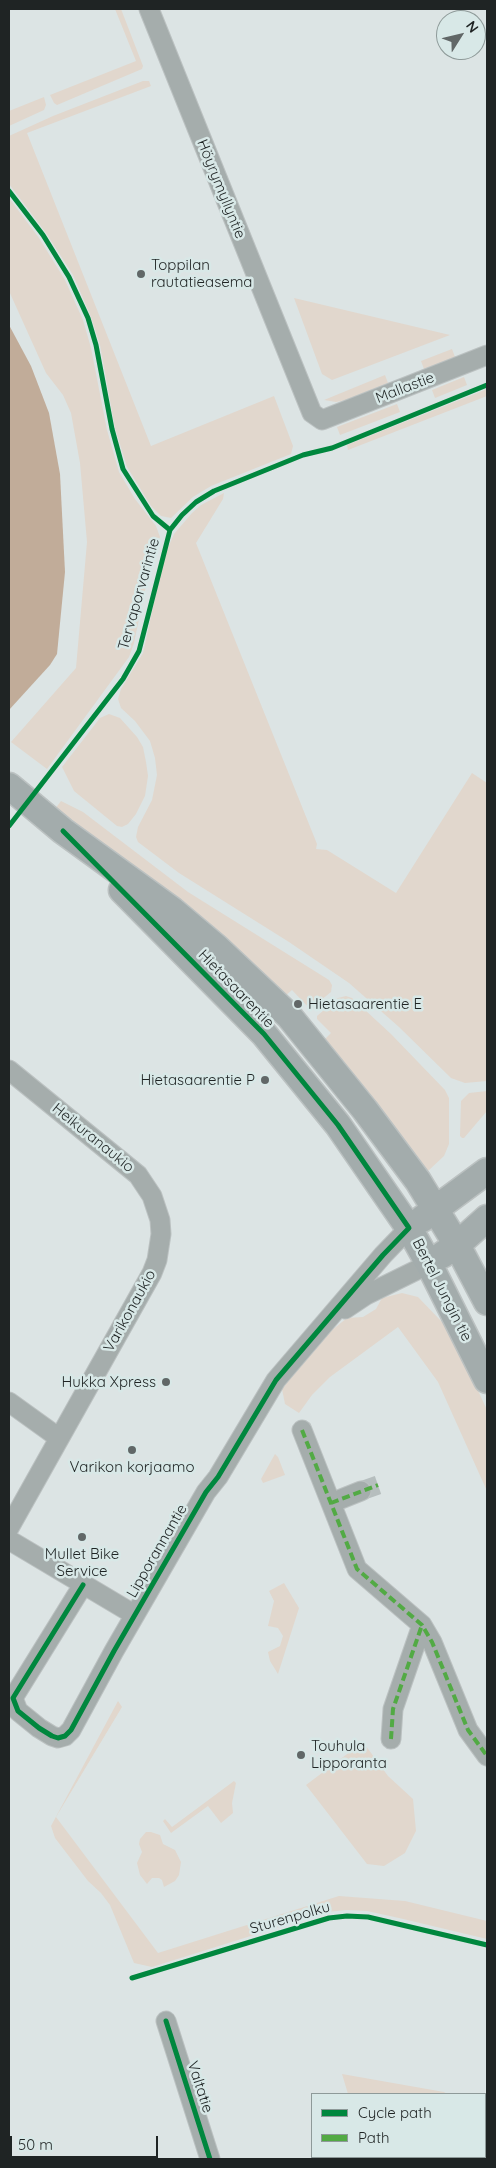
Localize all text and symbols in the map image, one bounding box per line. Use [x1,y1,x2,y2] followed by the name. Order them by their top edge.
[436,10,486,60] north arrow
[462,17,483,36] text: N
[193,137,249,241] street label: Höyrymyllyntie
[151,256,252,291] place label: Toppilan rautatieasema
[135,268,147,280] marker: Toppilan rautatieasema
[373,369,437,407] street label: Mallastie
[114,536,164,652] street label: Tervaporvarintie
[194,946,278,1032] street label: Hietasaarentie
[308,995,422,1013] place label: Hietasaarentie E
[292,998,304,1010] marker: Hietasaarentie E
[140,1071,255,1089] place label: Hietasaarentie P
[259,1074,271,1086] marker: Hietasaarentie P
[48,1100,138,1176] street label: Heikuranaukio
[408,1236,476,1344] street label: Bertel Jungin tie
[100,1267,160,1355] street label: Varikonaukio
[61,1373,156,1391] place label: Hukka Xpress
[160,1376,172,1388] marker: Hukka Xpress
[126,1444,138,1456] marker: Varikon korjaamo
[70,1458,194,1476] place label: Varikon korjaamo
[123,1501,191,1601] street label: Lipporannantie
[76,1531,88,1543] marker: Mullet Bike Service
[45,1545,119,1580] place label: Mullet Bike Service
[311,1737,387,1772] place label: Touhula Lipporanta
[295,1749,307,1761] marker: Touhula Lipporanta
[248,1898,332,1938] street label: Sturenpolku
[183,2059,217,2115] street label: Valtatie
[311,2093,486,2158] legend
[358,2103,432,2122] text: Cycle path
[12,2126,160,2158] scale bar
[358,2128,390,2147] text: Path
[18,2135,53,2154] text: 50 m

